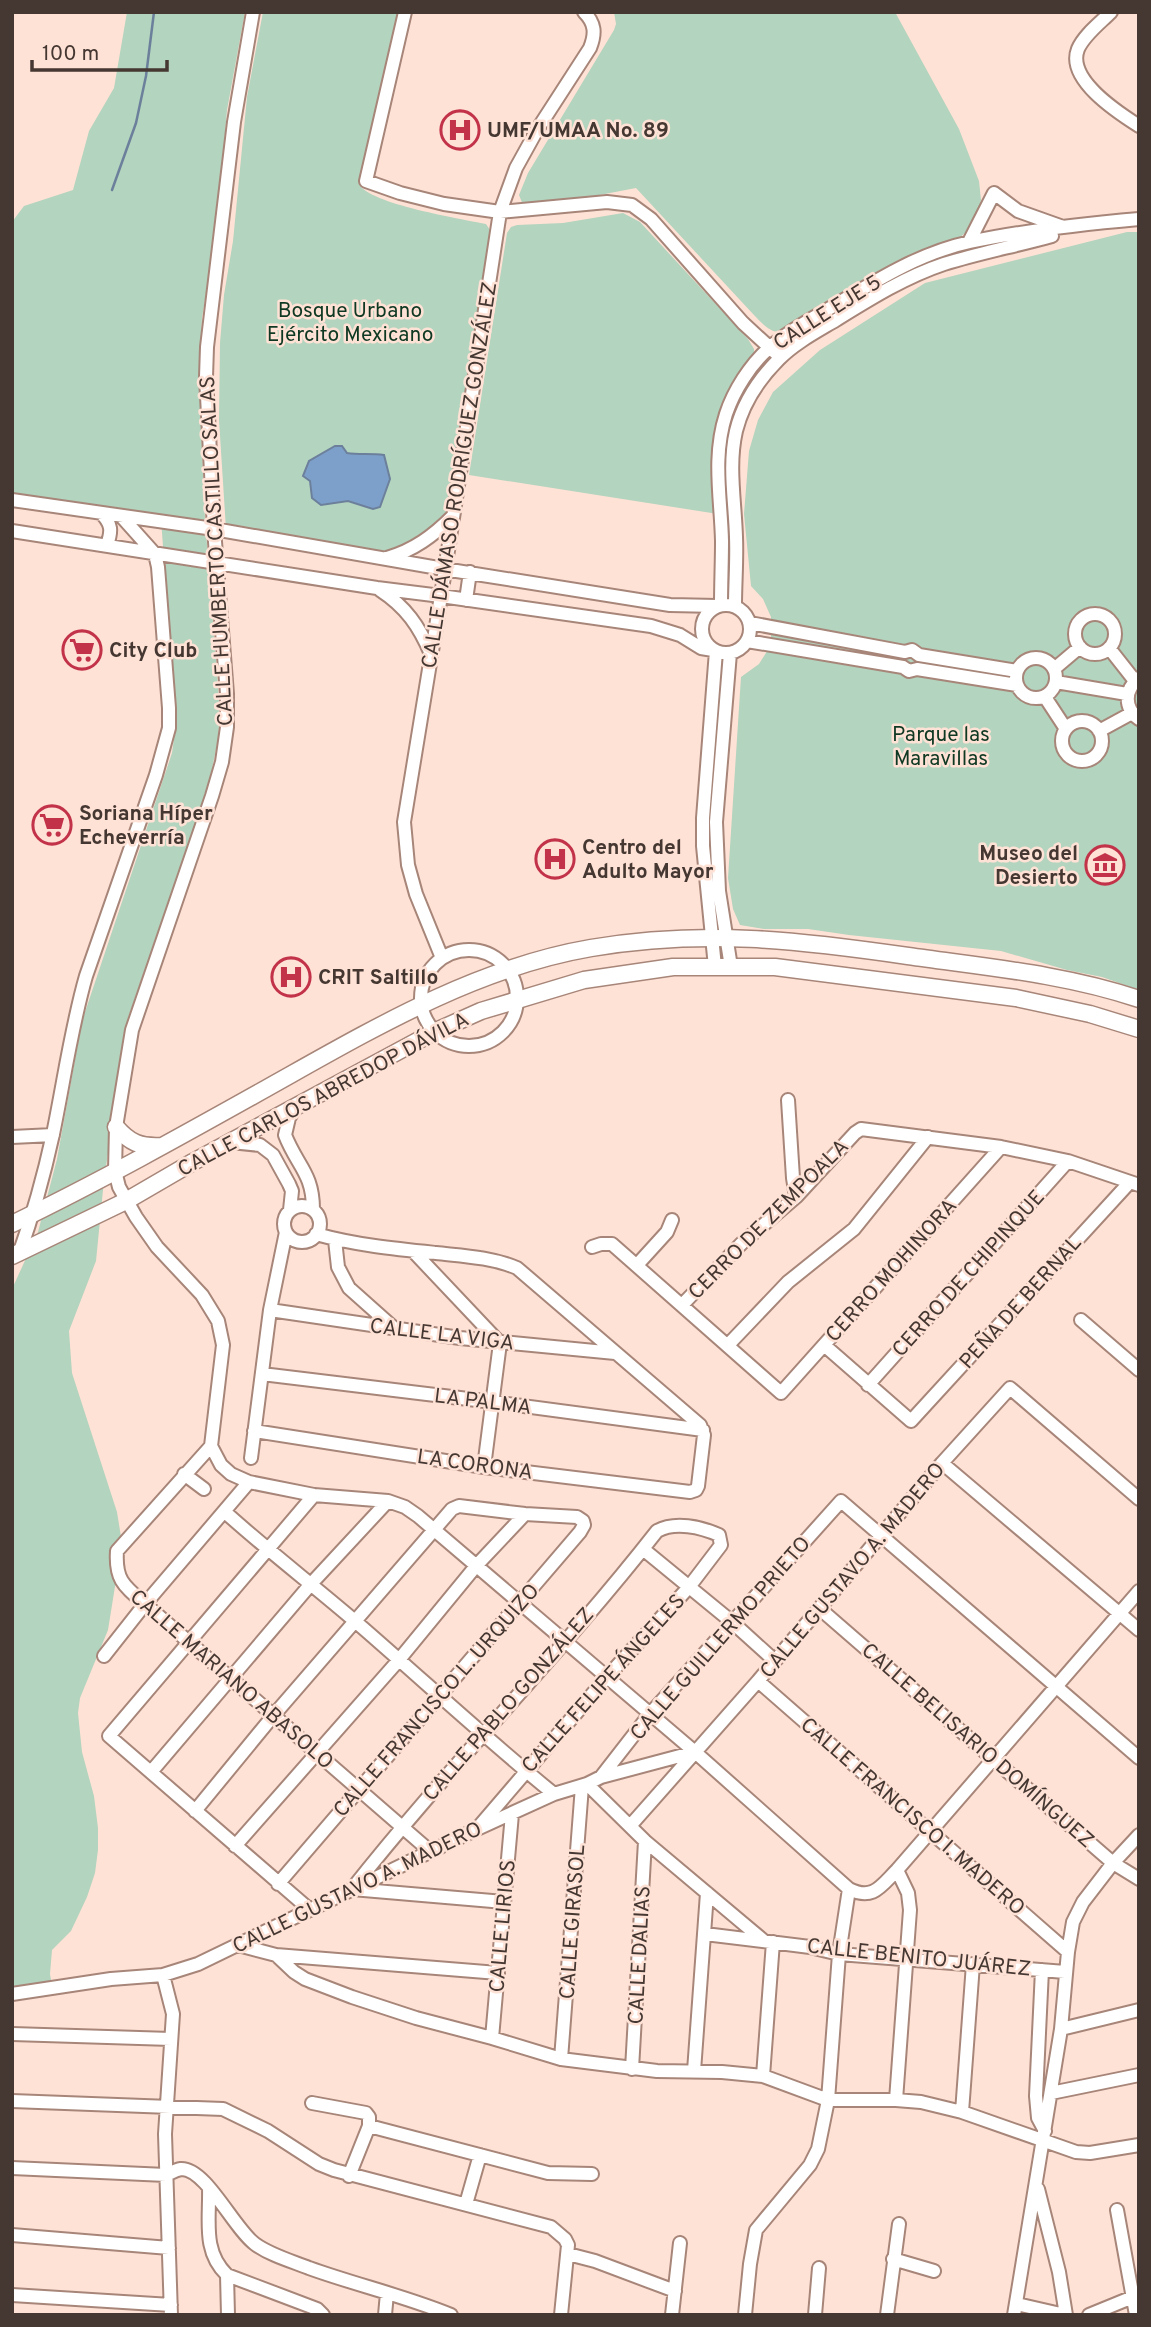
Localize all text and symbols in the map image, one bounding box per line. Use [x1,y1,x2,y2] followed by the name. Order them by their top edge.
[32,28,166,72] scale bar
[42,41,99,68] text: 100 m
[439,109,481,151] hospital icon: UMF/UMAA No. 89
[487,118,669,145] place label: UMF/UMAA No. 89
[769,269,887,357] street label: CALLE EJE 5
[416,280,504,671] street label: CALLE DÁMASO RODRÍGUEZ GONZÁLEZ
[267,298,433,349] park label: Bosque Urbano Ejército Mexicano
[195,375,240,727] street label: CALLE HUMBERTO CASTILLO SALAS
[61,629,103,671] supermarket icon: City Club
[109,638,197,665] place label: City Club
[892,722,990,773] park label: Parque las Maravillas
[79,801,213,852] place label: Soriana Híper Echeverría
[31,804,73,846] supermarket icon: Soriana Híper Echeverría
[582,835,714,886] place label: Centro del Adulto Mayor
[534,838,576,880] hospital icon: Centro del Adulto Mayor
[979,841,1078,892] place label: Museo del Desierto
[1084,844,1126,886] museum icon: Museo del Desierto
[270,956,312,998] hospital icon: CRIT Saltillo
[318,965,438,992] place label: CRIT Saltillo
[173,1006,474,1184] street label: CALLE CARLOS ABREDOP DÁVILA
[683,1134,855,1306] street label: CERRO DE ZEMPOALA
[887,1185,1051,1363] street label: CERRO DE CHIPINQUE
[820,1194,964,1349] street label: CERRO MOHINORA
[954,1230,1088,1375] street label: PEÑA DE BERNAL
[368,1313,516,1358] street label: CALLE LA VIGA
[433,1383,533,1422] street label: LA PALMA
[415,1444,535,1487] street label: LA CORONA
[755,1457,952,1685] street label: CALLE GUSTAVO A. MADERO
[625,1531,817,1747] street label: CALLE GUILLERMO PRIETO
[328,1578,546,1824] street label: CALLE FRANCISCO L. URQUIZO
[123,1584,339,1776] street label: CALLE MARIANO ABASOLO
[516,1588,692,1779] street label: CALLE FELIPE ÁNGELES
[417,1602,601,1807] street label: CALLE PABLO GONZÁLEZ
[855,1637,1100,1855] street label: CALLE BELISARIO DOMÍNGUEZ
[794,1712,1030,1922] street label: CALLE FRANCISCO I. MADERO
[229,1816,487,1961] street label: CALLE GUSTAVO A. MADERO
[555,1844,592,2000] street label: CALLE GIRASOL
[484,1859,523,1994] street label: CALLE LIRIOS
[623,1885,658,2025] street label: CALLE DALIAS
[805,1932,1032,1984] street label: CALLE BENITO JUÁREZ

